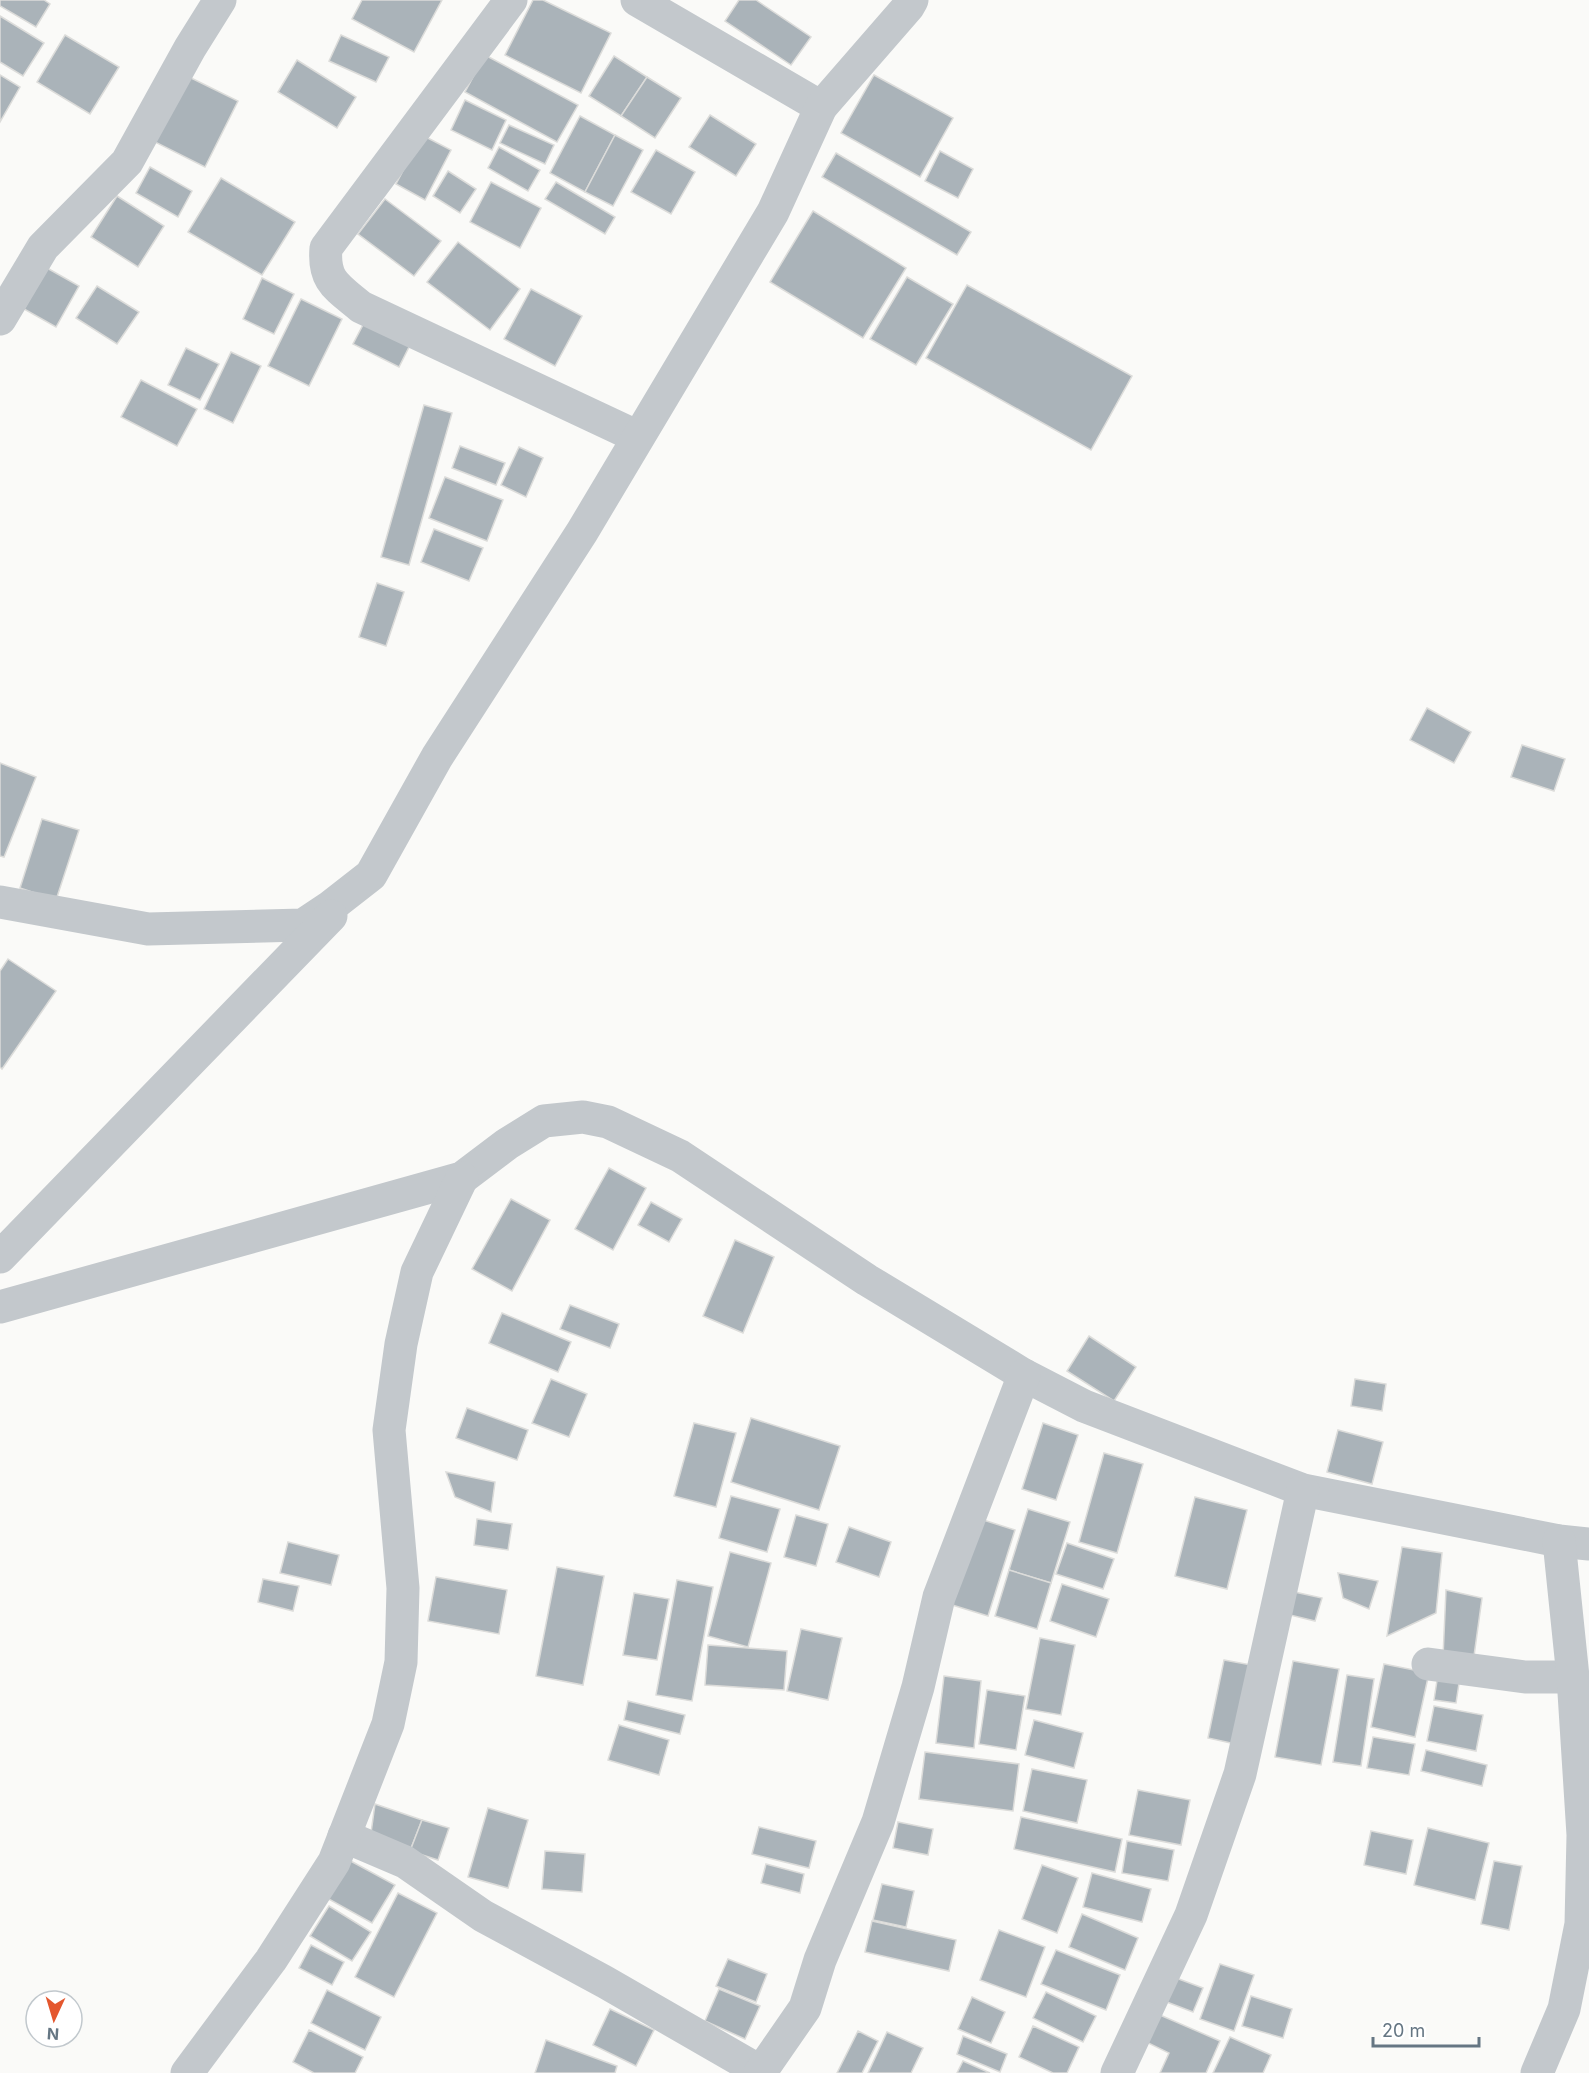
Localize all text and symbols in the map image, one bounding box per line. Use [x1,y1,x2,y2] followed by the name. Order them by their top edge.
[24,1989,84,2049] north arrow
[1373,2010,1480,2048] scale bar
[1382,2020,1425,2041] text: 20 m
[46,2024,60,2044] text: N

